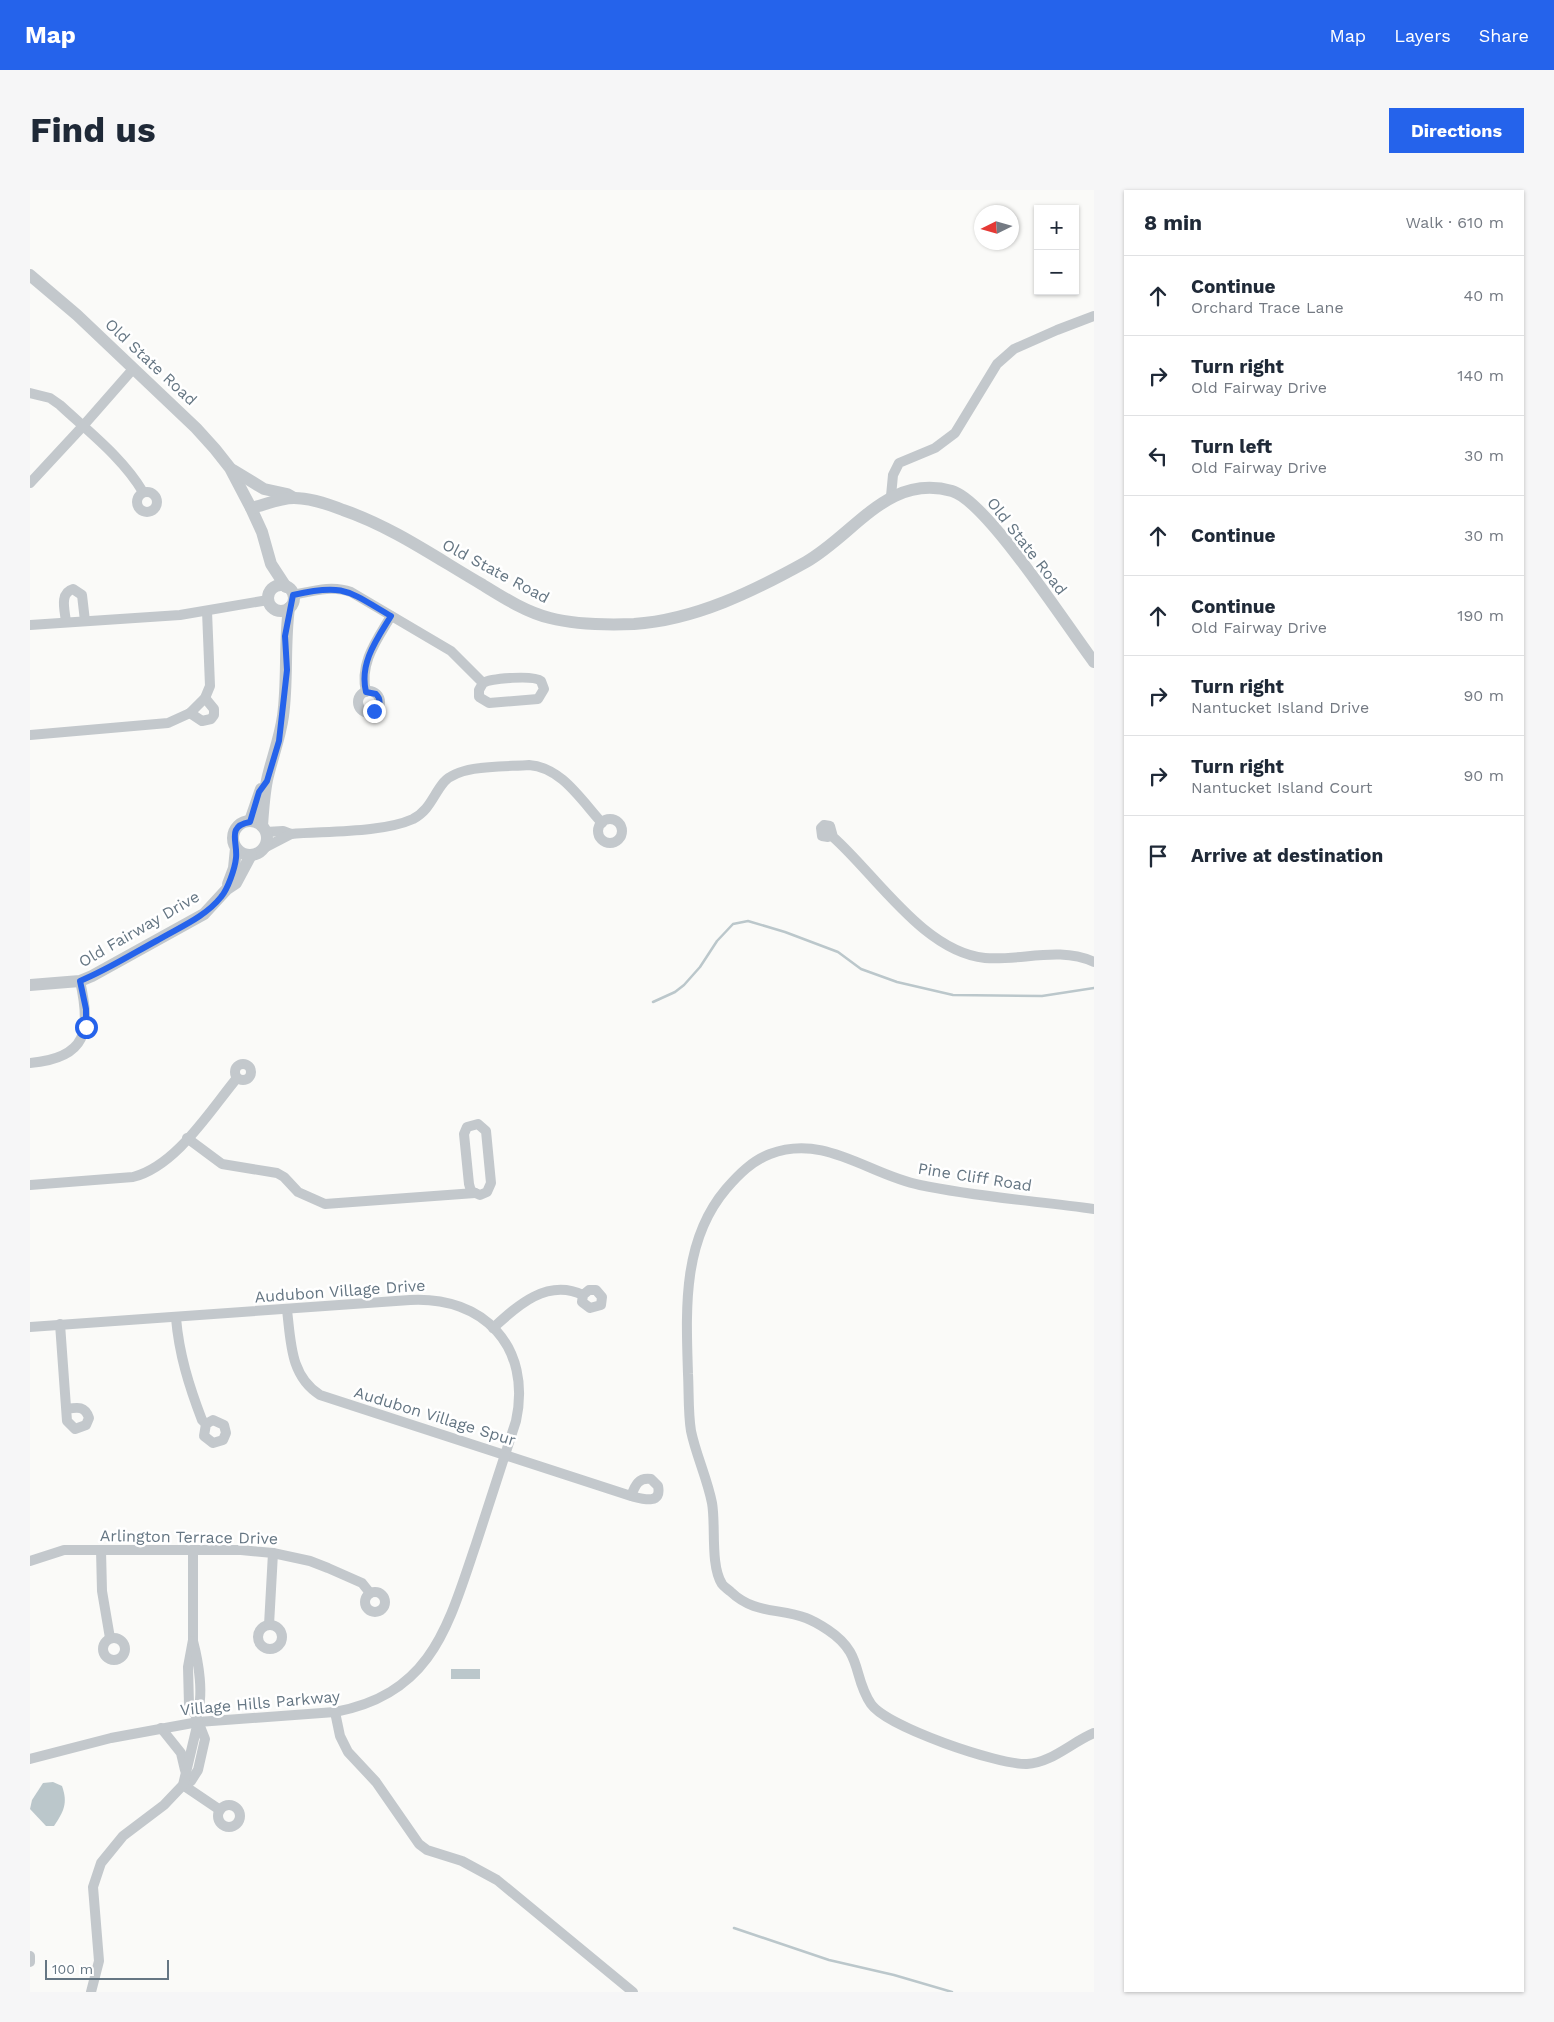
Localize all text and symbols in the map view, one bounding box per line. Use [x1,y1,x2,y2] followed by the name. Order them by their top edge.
[25,21,76,49] text: Map
[1329,25,1366,46] text: Map
[1394,25,1451,46] text: Layers
[1479,25,1529,46] text: Share
[1389,108,1524,153] button: Directions
[30,109,156,151] text: Find us
[974,205,1019,250] north arrow
[1034,205,1079,295] map controls
[1034,205,1079,250] button: +
[1144,210,1202,235] text: 8 min
[1405,213,1504,232] text: Walk · 610 m
[1034,250,1079,295] button: −
[1191,275,1275,298] text: Continue
[1144,282,1172,310] icon: ahead
[1464,286,1504,305] text: 40 m
[1191,298,1344,317] text: Orchard Trace Lane
[101,315,201,409] street label: Old State Road
[1191,355,1284,378] text: Turn right
[1144,362,1172,390] icon: right
[1457,366,1504,385] text: 140 m
[1191,378,1327,397] text: Old Fairway Drive
[1191,435,1272,458] text: Turn left
[1144,442,1172,470] icon: left
[1464,446,1504,465] text: 30 m
[1191,458,1327,477] text: Old Fairway Drive
[983,493,1071,599] street label: Old State Road
[1144,522,1172,550] icon: ahead
[1191,524,1275,547] text: Continue
[1464,526,1504,545] text: 30 m
[439,535,553,607] street label: Old State Road
[1191,595,1275,618] text: Continue
[1144,602,1172,630] icon: ahead
[1457,606,1504,625] text: 190 m
[1191,618,1327,637] text: Old Fairway Drive
[1191,675,1284,698] text: Turn right
[1144,682,1172,710] icon: right
[1463,686,1504,705] text: 90 m
[1191,698,1369,717] text: Nantucket Island Drive
[363,700,386,723] route end
[1191,755,1284,778] text: Turn right
[1144,762,1172,790] icon: right
[1463,766,1504,785] text: 90 m
[1191,778,1373,797] text: Nantucket Island Court
[1144,842,1172,870] icon: arrive
[1191,844,1383,867] text: Arrive at destination
[75,887,203,971] street label: Old Fairway Drive
[75,1016,98,1039] route start
[917,1159,1033,1195] street label: Pine Cliff Road
[254,1276,426,1306] street label: Audubon Village Drive
[352,1382,519,1450] street label: Audubon Village Spur
[100,1526,278,1548] street label: Arlington Terrace Drive
[179,1686,342,1719] street label: Village Hills Parkway
[45,1957,169,1980] scale bar
[52,1961,93,1977] text: 100 m

